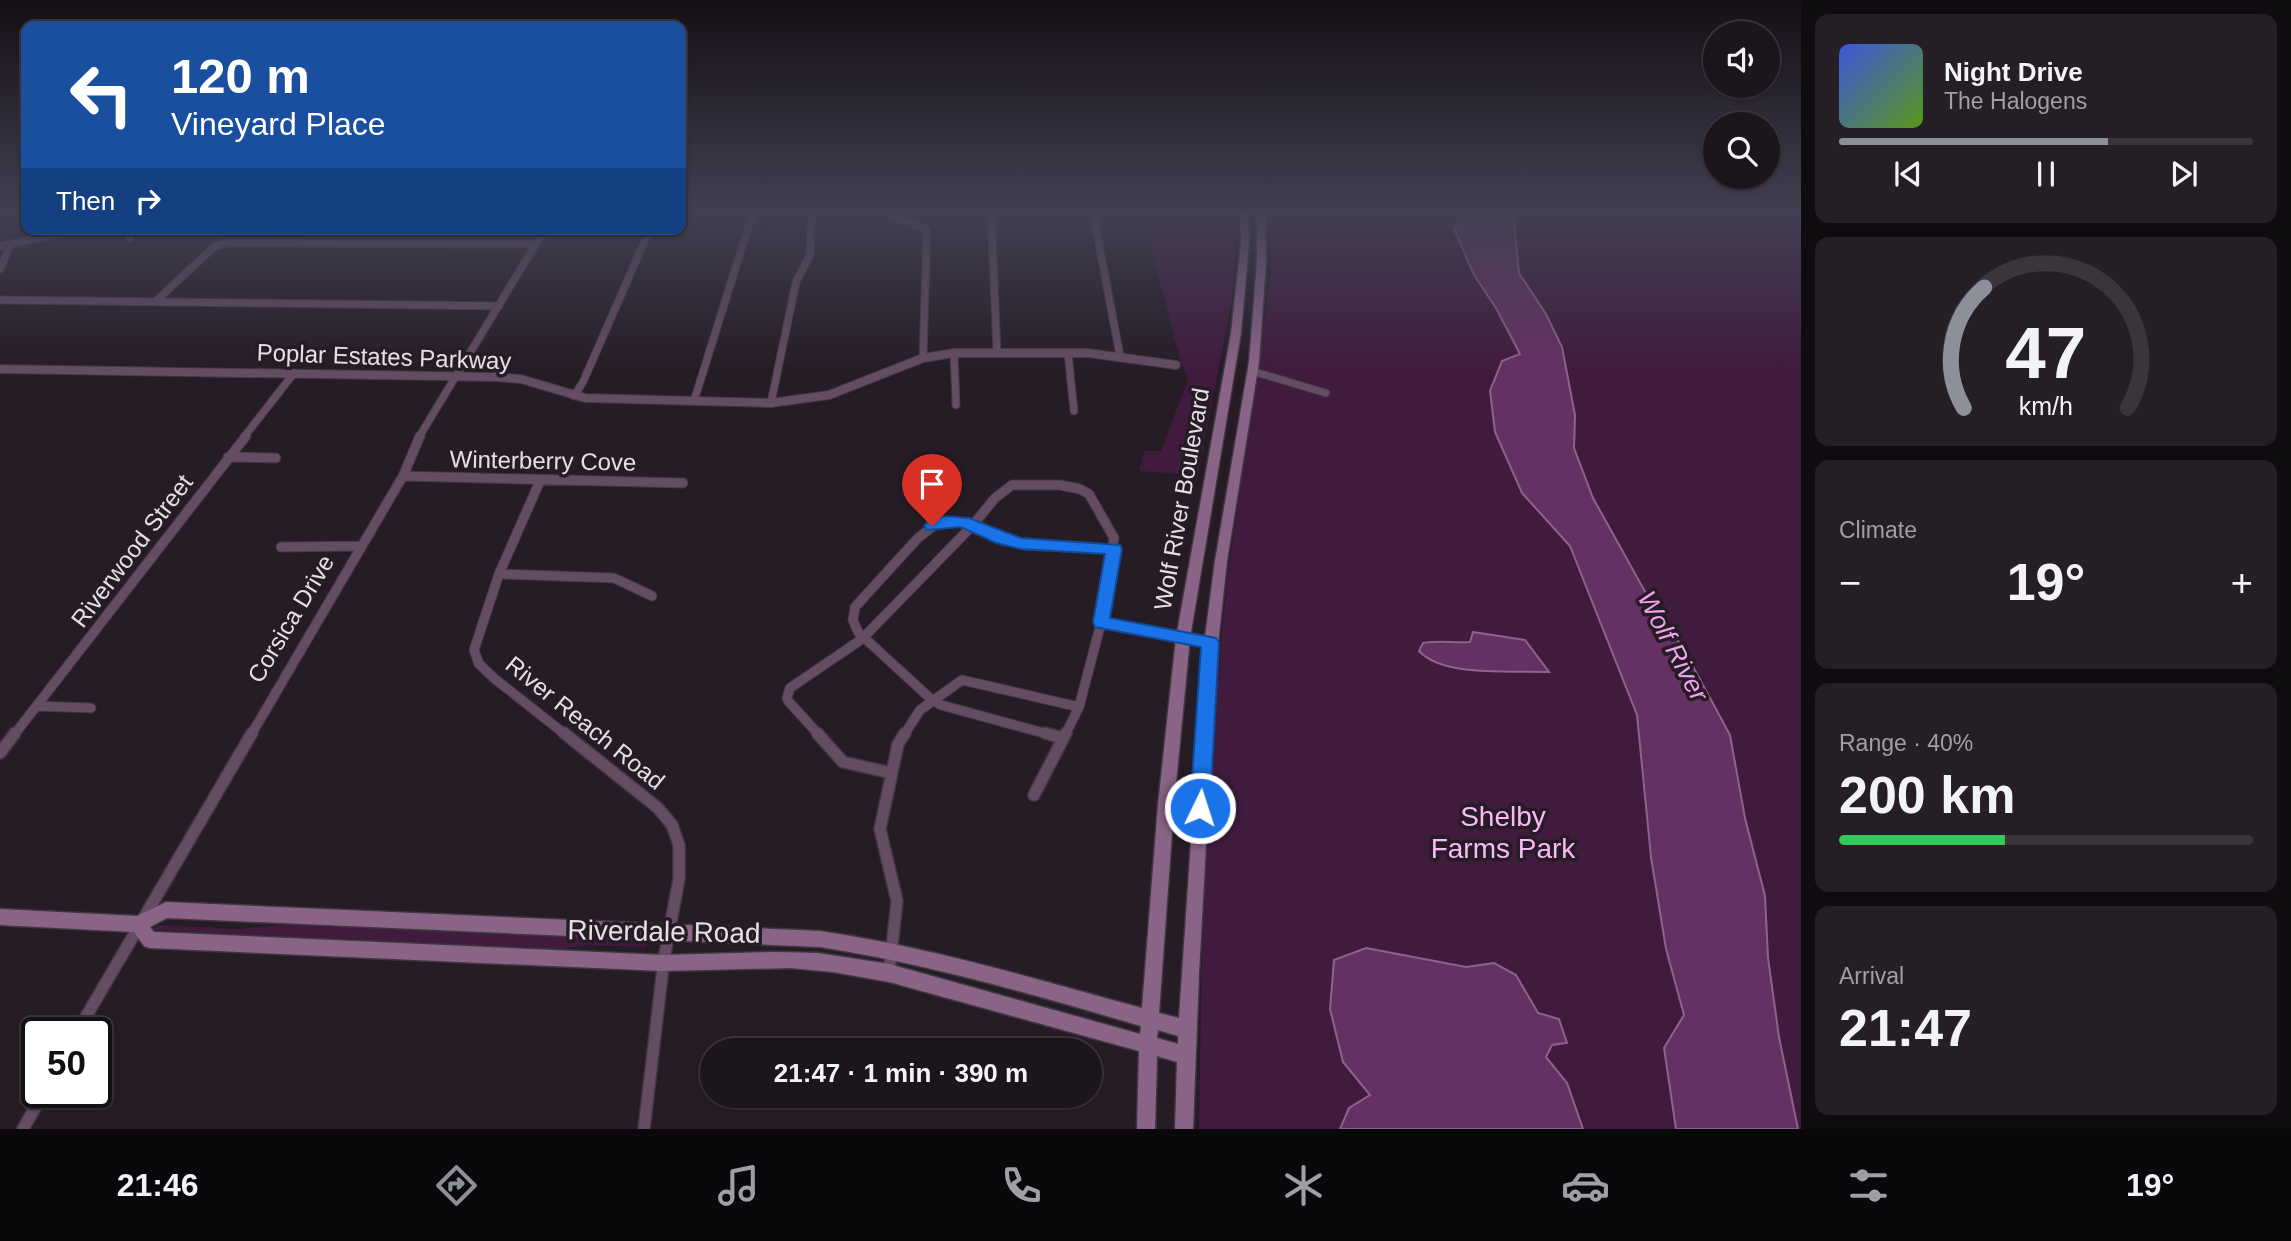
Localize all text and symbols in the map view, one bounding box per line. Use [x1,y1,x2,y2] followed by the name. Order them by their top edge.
[1703,21,1780,189] map controls
[1703,21,1780,98] button: sound
[56,49,147,140] icon: left
[171,49,310,103] text: 120 m
[1944,57,2083,87] text: Night Drive
[1944,88,2087,114] text: The Halogens
[171,106,386,142] text: Vineyard Place
[1703,112,1780,189] button: search
[1889,155,1927,193] icon: previous
[2027,155,2065,193] icon: pause
[2165,155,2203,193] icon: next
[129,182,167,220] icon: right
[56,186,115,216] text: Then
[2006,312,2086,393] text: 47
[256,339,512,374] street label: Poplar Estates Parkway
[1149,386,1214,612] street label: Wolf River Boulevard
[2019,391,2073,419] text: km/h
[449,445,637,476] street label: Winterberry Cove
[902,454,962,526] pin
[913,465,951,503] icon: arrive
[65,469,198,632] street label: Riverwood Street
[1839,517,1917,543] text: Climate
[242,550,339,687] street label: Corsica Drive
[2007,553,2085,611] text: 19°
[1839,562,1861,604] text: −
[2231,562,2253,604] text: +
[1632,586,1715,707] water label: Wolf River
[501,650,670,795] street label: River Reach Road
[1839,730,1973,756] text: Range · 40%
[1839,766,2015,824] text: 200 km
[1163,771,1237,845] position arrow
[1431,801,1576,864] park label: Shelby Farms Park
[567,914,761,949] street label: Riverdale Road
[1839,963,1904,989] text: Arrival
[1839,999,1972,1057] text: 21:47
[21,1017,112,1108] speed limit sign: 50
[774,1058,1028,1088] text: 21:47 · 1 min · 390 m
[432,1161,481,1210] icon: directions
[714,1161,763,1210] icon: music
[997,1161,1046,1210] icon: phone
[1279,1161,1328,1210] icon: climate
[1561,1161,1610,1210] icon: car
[1844,1161,1893,1210] icon: filters
[117,1167,199,1203] text: 21:46
[2126,1167,2174,1203] text: 19°

